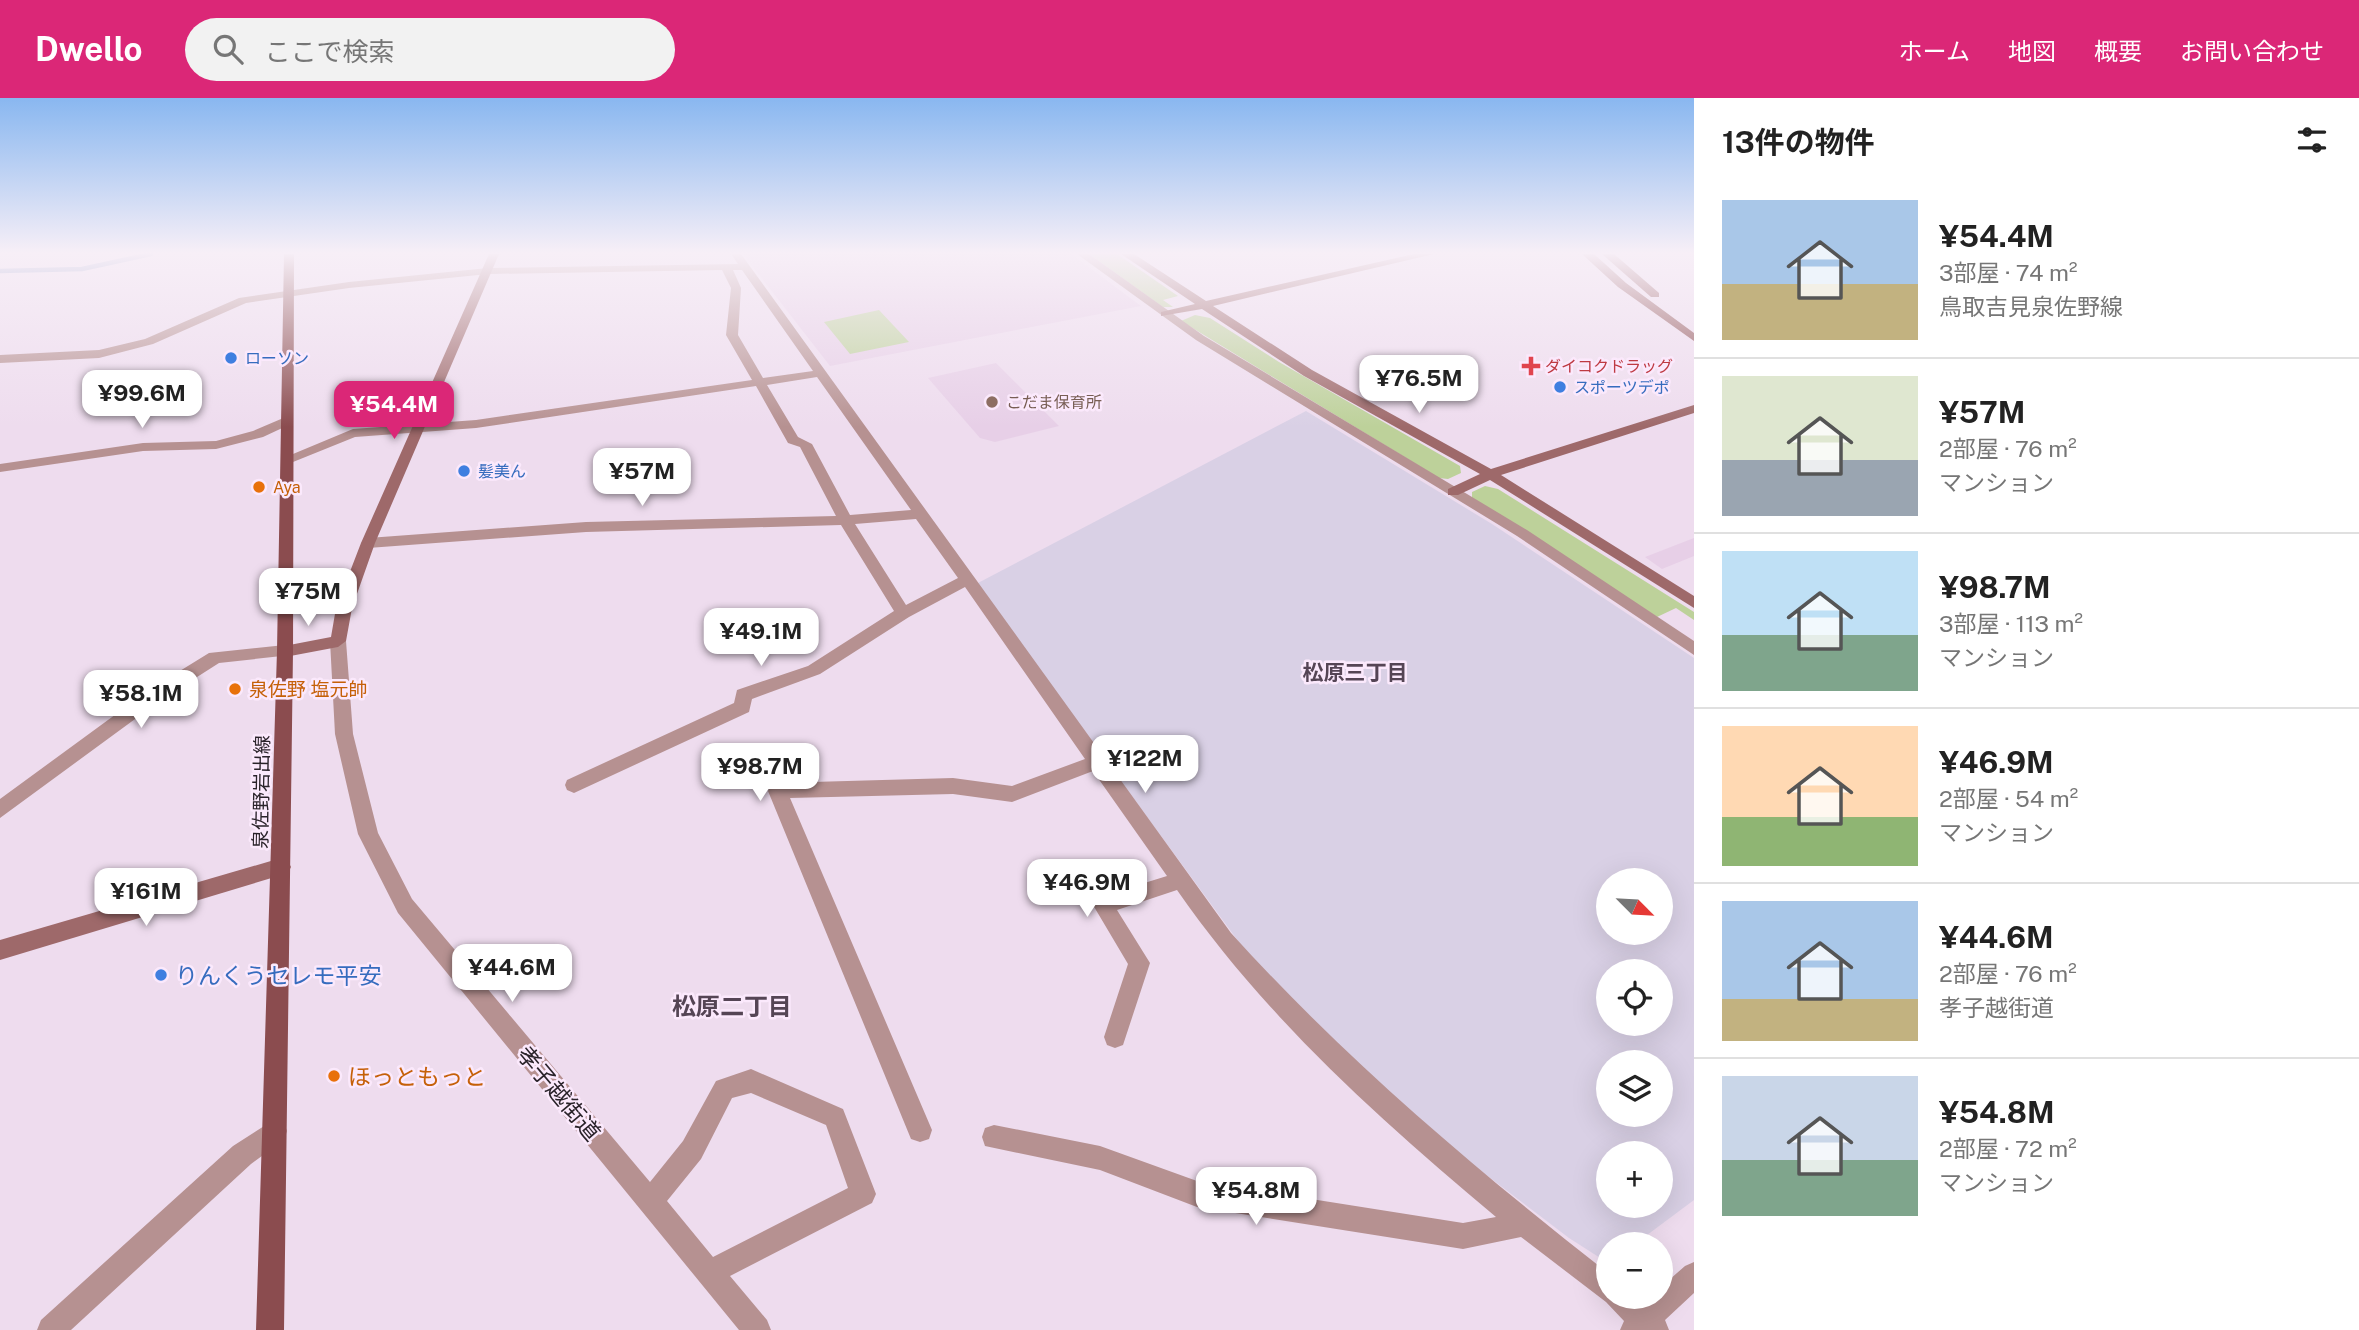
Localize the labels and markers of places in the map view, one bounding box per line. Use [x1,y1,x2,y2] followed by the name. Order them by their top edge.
[245,349,309,368] place label: ローソン
[223,350,239,366] marker: ローソン
[1362,356,1476,415] pin: ¥76.5M
[1545,357,1673,376] place label: ダイコクドラッグ
[1523,358,1539,374] marker: ダイコクドラッグ
[85,370,199,430] pin: ¥99.6M
[1574,378,1670,397] place label: スポーツデポ
[1552,379,1568,395] marker: スポーツデポ
[337,382,451,441] pin: ¥54.4M
[1006,393,1102,412] place label: こだま保育所
[984,394,1000,410] marker: こだま保育所
[601,448,683,508] pin: ¥57M
[478,462,526,481] place label: 髪美ん
[456,463,472,479] marker: 髪美ん
[273,478,301,497] place label: Aya
[251,479,267,495] marker: Aya
[267,568,349,628] pin: ¥75M
[704,608,818,668] pin: ¥49.1M
[84,670,198,730] pin: ¥58.1M
[249,678,368,700] place label: 泉佐野 塩元帥
[227,681,243,697] marker: 泉佐野 塩元帥
[1096,736,1194,795] pin: ¥122M
[703,744,817,803] pin: ¥98.7M
[1030,860,1144,919] pin: ¥46.9M
[97,868,195,928] pin: ¥161M
[455,944,569,1004] pin: ¥44.6M
[175,962,382,989] place label: りんくうセレモ平安
[153,967,169,983] marker: りんくうセレモ平安
[348,1063,486,1090] place label: ほっともっと
[326,1068,342,1084] marker: ほっともっと
[1199,1168,1313,1227] pin: ¥54.8M

